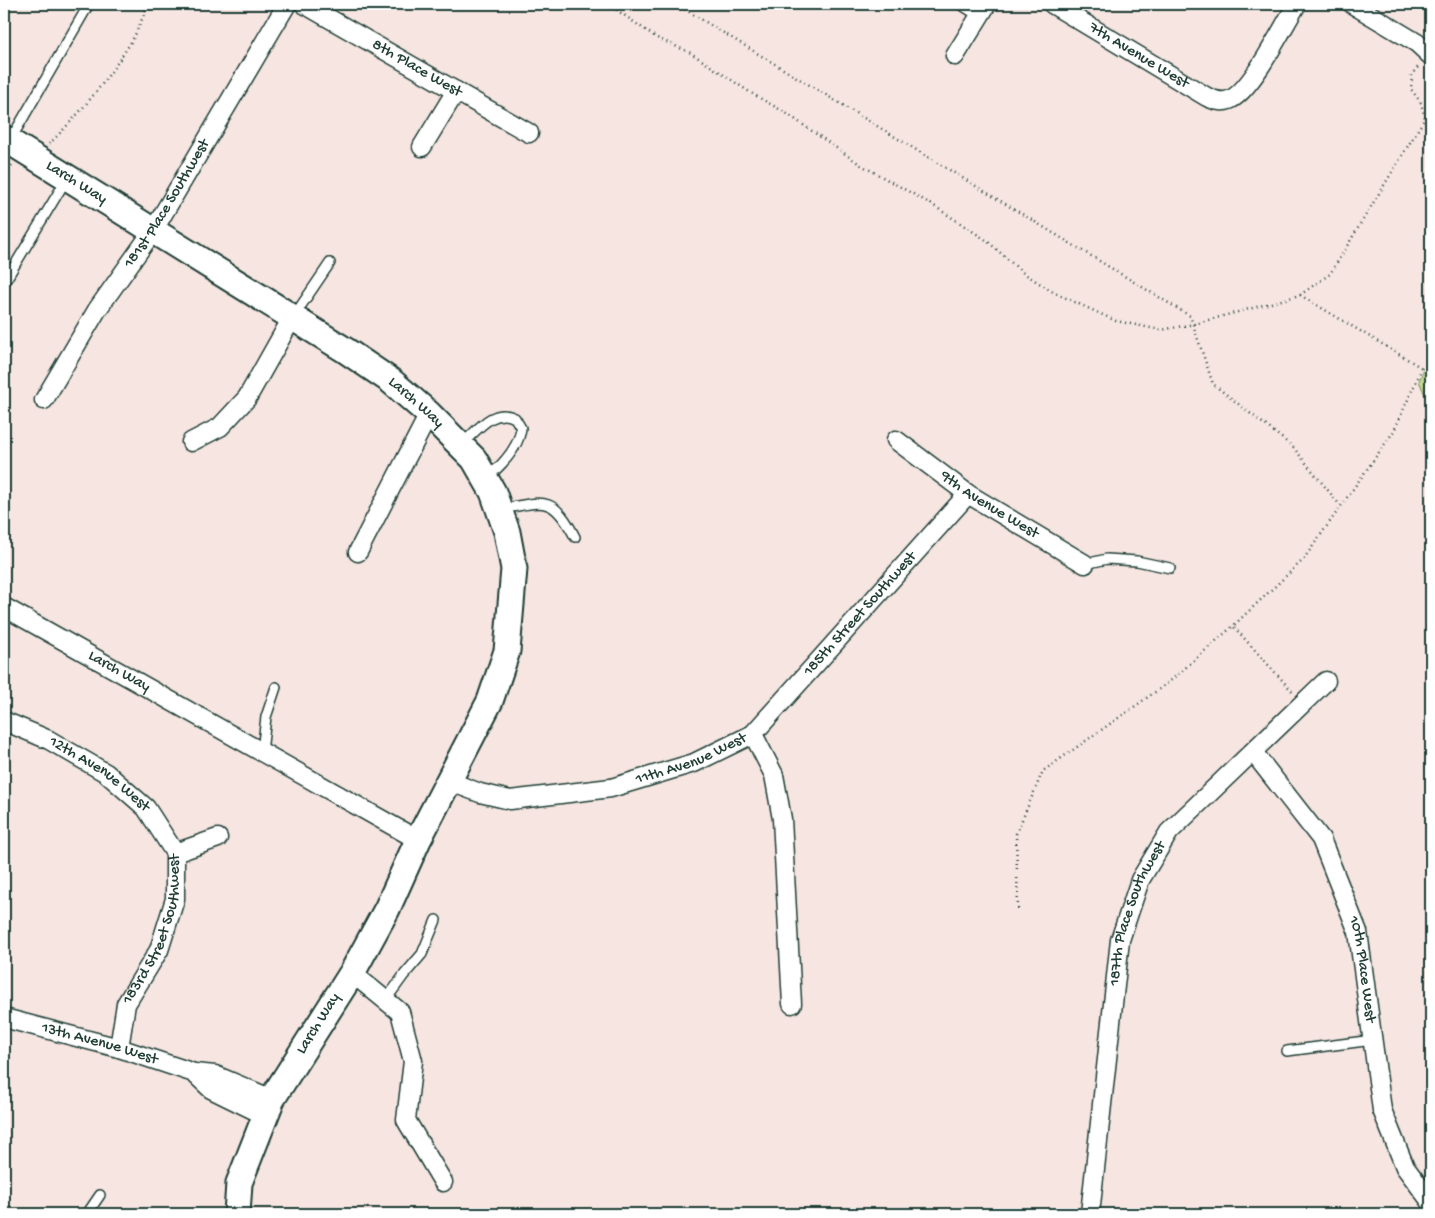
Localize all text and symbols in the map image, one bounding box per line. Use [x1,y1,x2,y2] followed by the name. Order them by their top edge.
[1084,18,1193,94] street label: 7th Avenue West
[368,35,466,103] street label: 8th Place West
[120,135,215,273] street label: 181st Place Southwest
[42,157,110,209] street label: Larch Way
[384,373,448,433] street label: Larch Way
[935,466,1043,544] street label: 9th Avenue West
[799,547,922,681] street label: 185th Street Southwest
[84,647,154,697] street label: Larch Way
[632,728,751,790] street label: 11th Avenue West
[45,732,155,817] street label: 12th Avenue West
[1105,837,1171,988] street label: 187th Place Southwest
[118,853,185,1009] street label: 183rd Street Southwest
[1343,912,1380,1025] street label: 10th Place West
[293,990,345,1058] street label: Larch Way
[38,1018,161,1070] street label: 13th Avenue West

